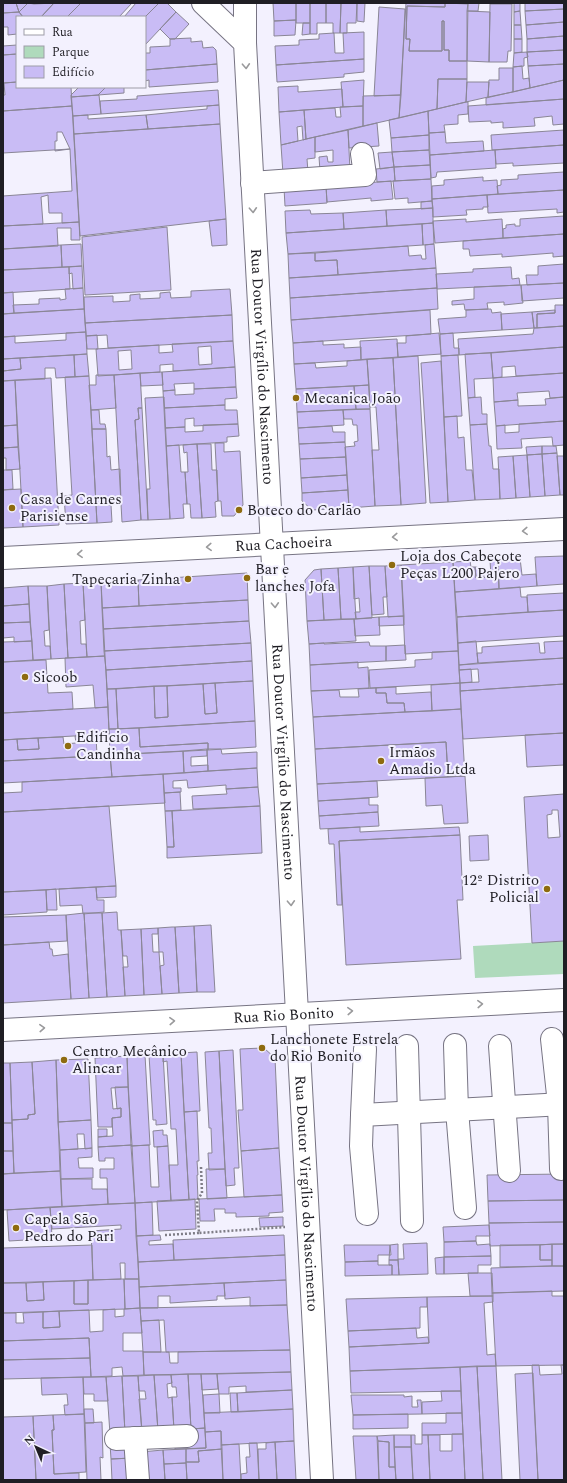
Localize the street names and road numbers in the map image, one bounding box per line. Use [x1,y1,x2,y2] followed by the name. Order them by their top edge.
[245,248,280,485] street label: Rua Doutor Virgílio do Nascimento
[234,529,333,557] street label: Rua Cachoeira
[266,643,301,881] street label: Rua Doutor Virgílio do Nascimento
[233,1001,335,1029] street label: Rua Rio Bonito
[289,1075,324,1312] street label: Rua Doutor Virgílio do Nascimento

